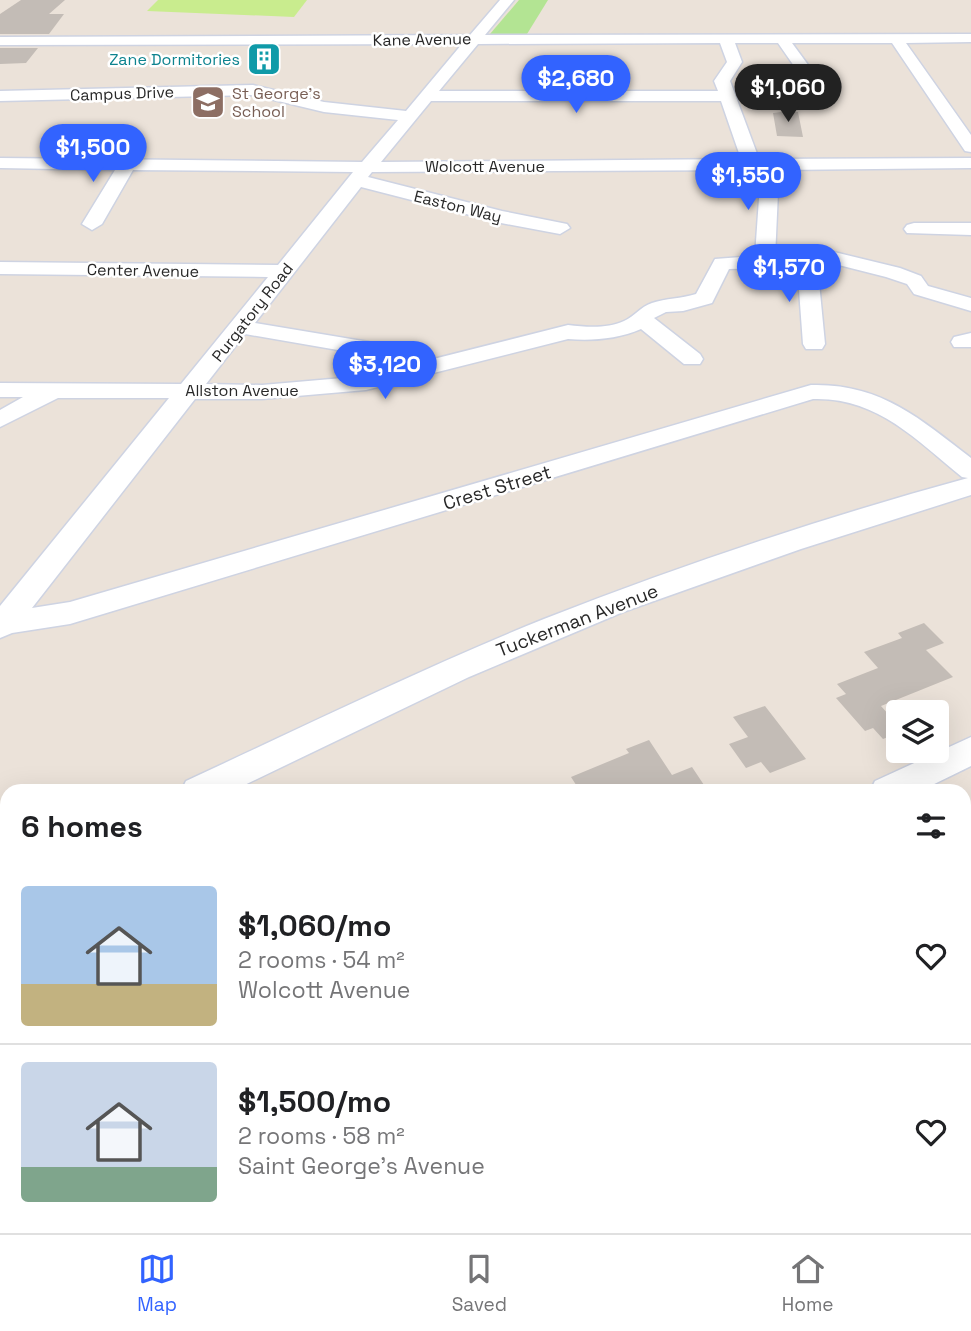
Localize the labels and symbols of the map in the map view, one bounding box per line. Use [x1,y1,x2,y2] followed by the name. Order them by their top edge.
[373,28,472,51] street label: Kane Avenue
[245,40,283,78] building icon: Zane Dormitories
[109,49,240,70] place label: Zane Dormitories
[519,55,633,115] pin: $2,680
[731,64,845,124] pin: $1,060
[70,81,174,106] street label: Campus Drive
[189,83,227,121] school or university icon: St George's School
[232,83,321,122] place label: St George's School
[36,124,150,184] pin: $1,500
[691,152,805,212] pin: $1,550
[425,156,545,177] street label: Wolcott Avenue
[412,185,504,228] street label: Easton Way
[732,244,846,304] pin: $1,570
[207,258,298,366] street label: Purgatory Road
[87,259,199,282] street label: Center Avenue
[328,342,442,401] pin: $3,120
[185,380,299,401] street label: Allston Avenue
[440,459,554,516] street label: Crest Street
[493,578,662,663] street label: Tuckerman Avenue

